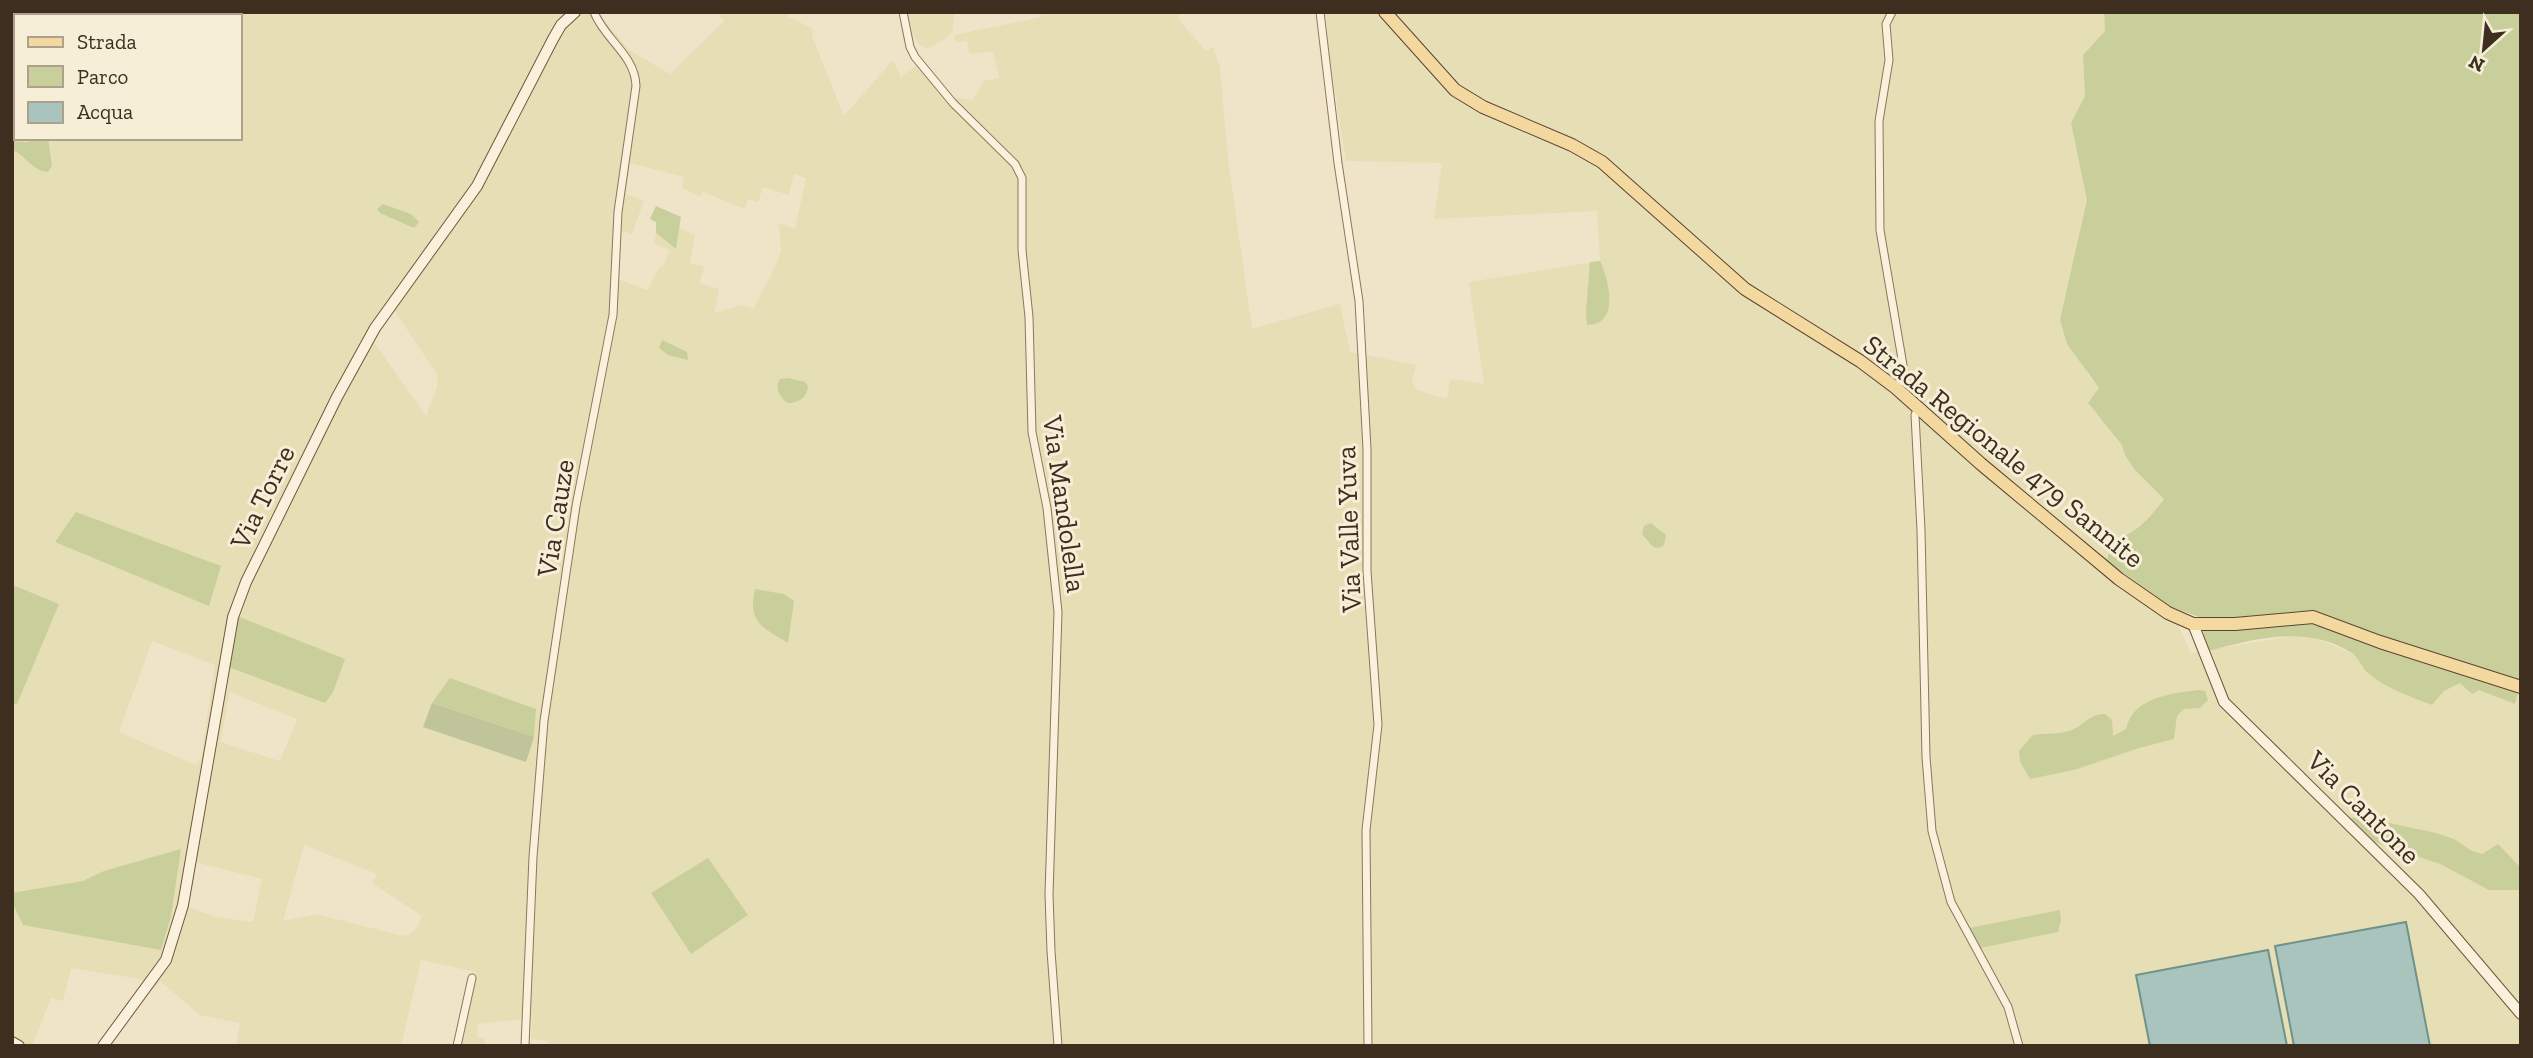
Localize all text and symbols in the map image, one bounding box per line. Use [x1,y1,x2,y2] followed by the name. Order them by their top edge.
[14,14,242,140] legend
[2449,14,2519,84] north arrow
[77,29,137,54] text: Strada
[2465,50,2488,77] text: N
[77,64,128,89] text: Parco
[77,99,133,124] text: Acqua
[1857,328,2150,575] street label: Strada Regionale 479 Sannite
[1036,413,1093,595] street label: Via Mandolella
[223,440,302,555] street label: Via Torre
[1329,445,1368,614] street label: Via Valle Yuva
[530,457,581,580] street label: Via Cauze
[2299,743,2427,871] street label: Via Cantone

